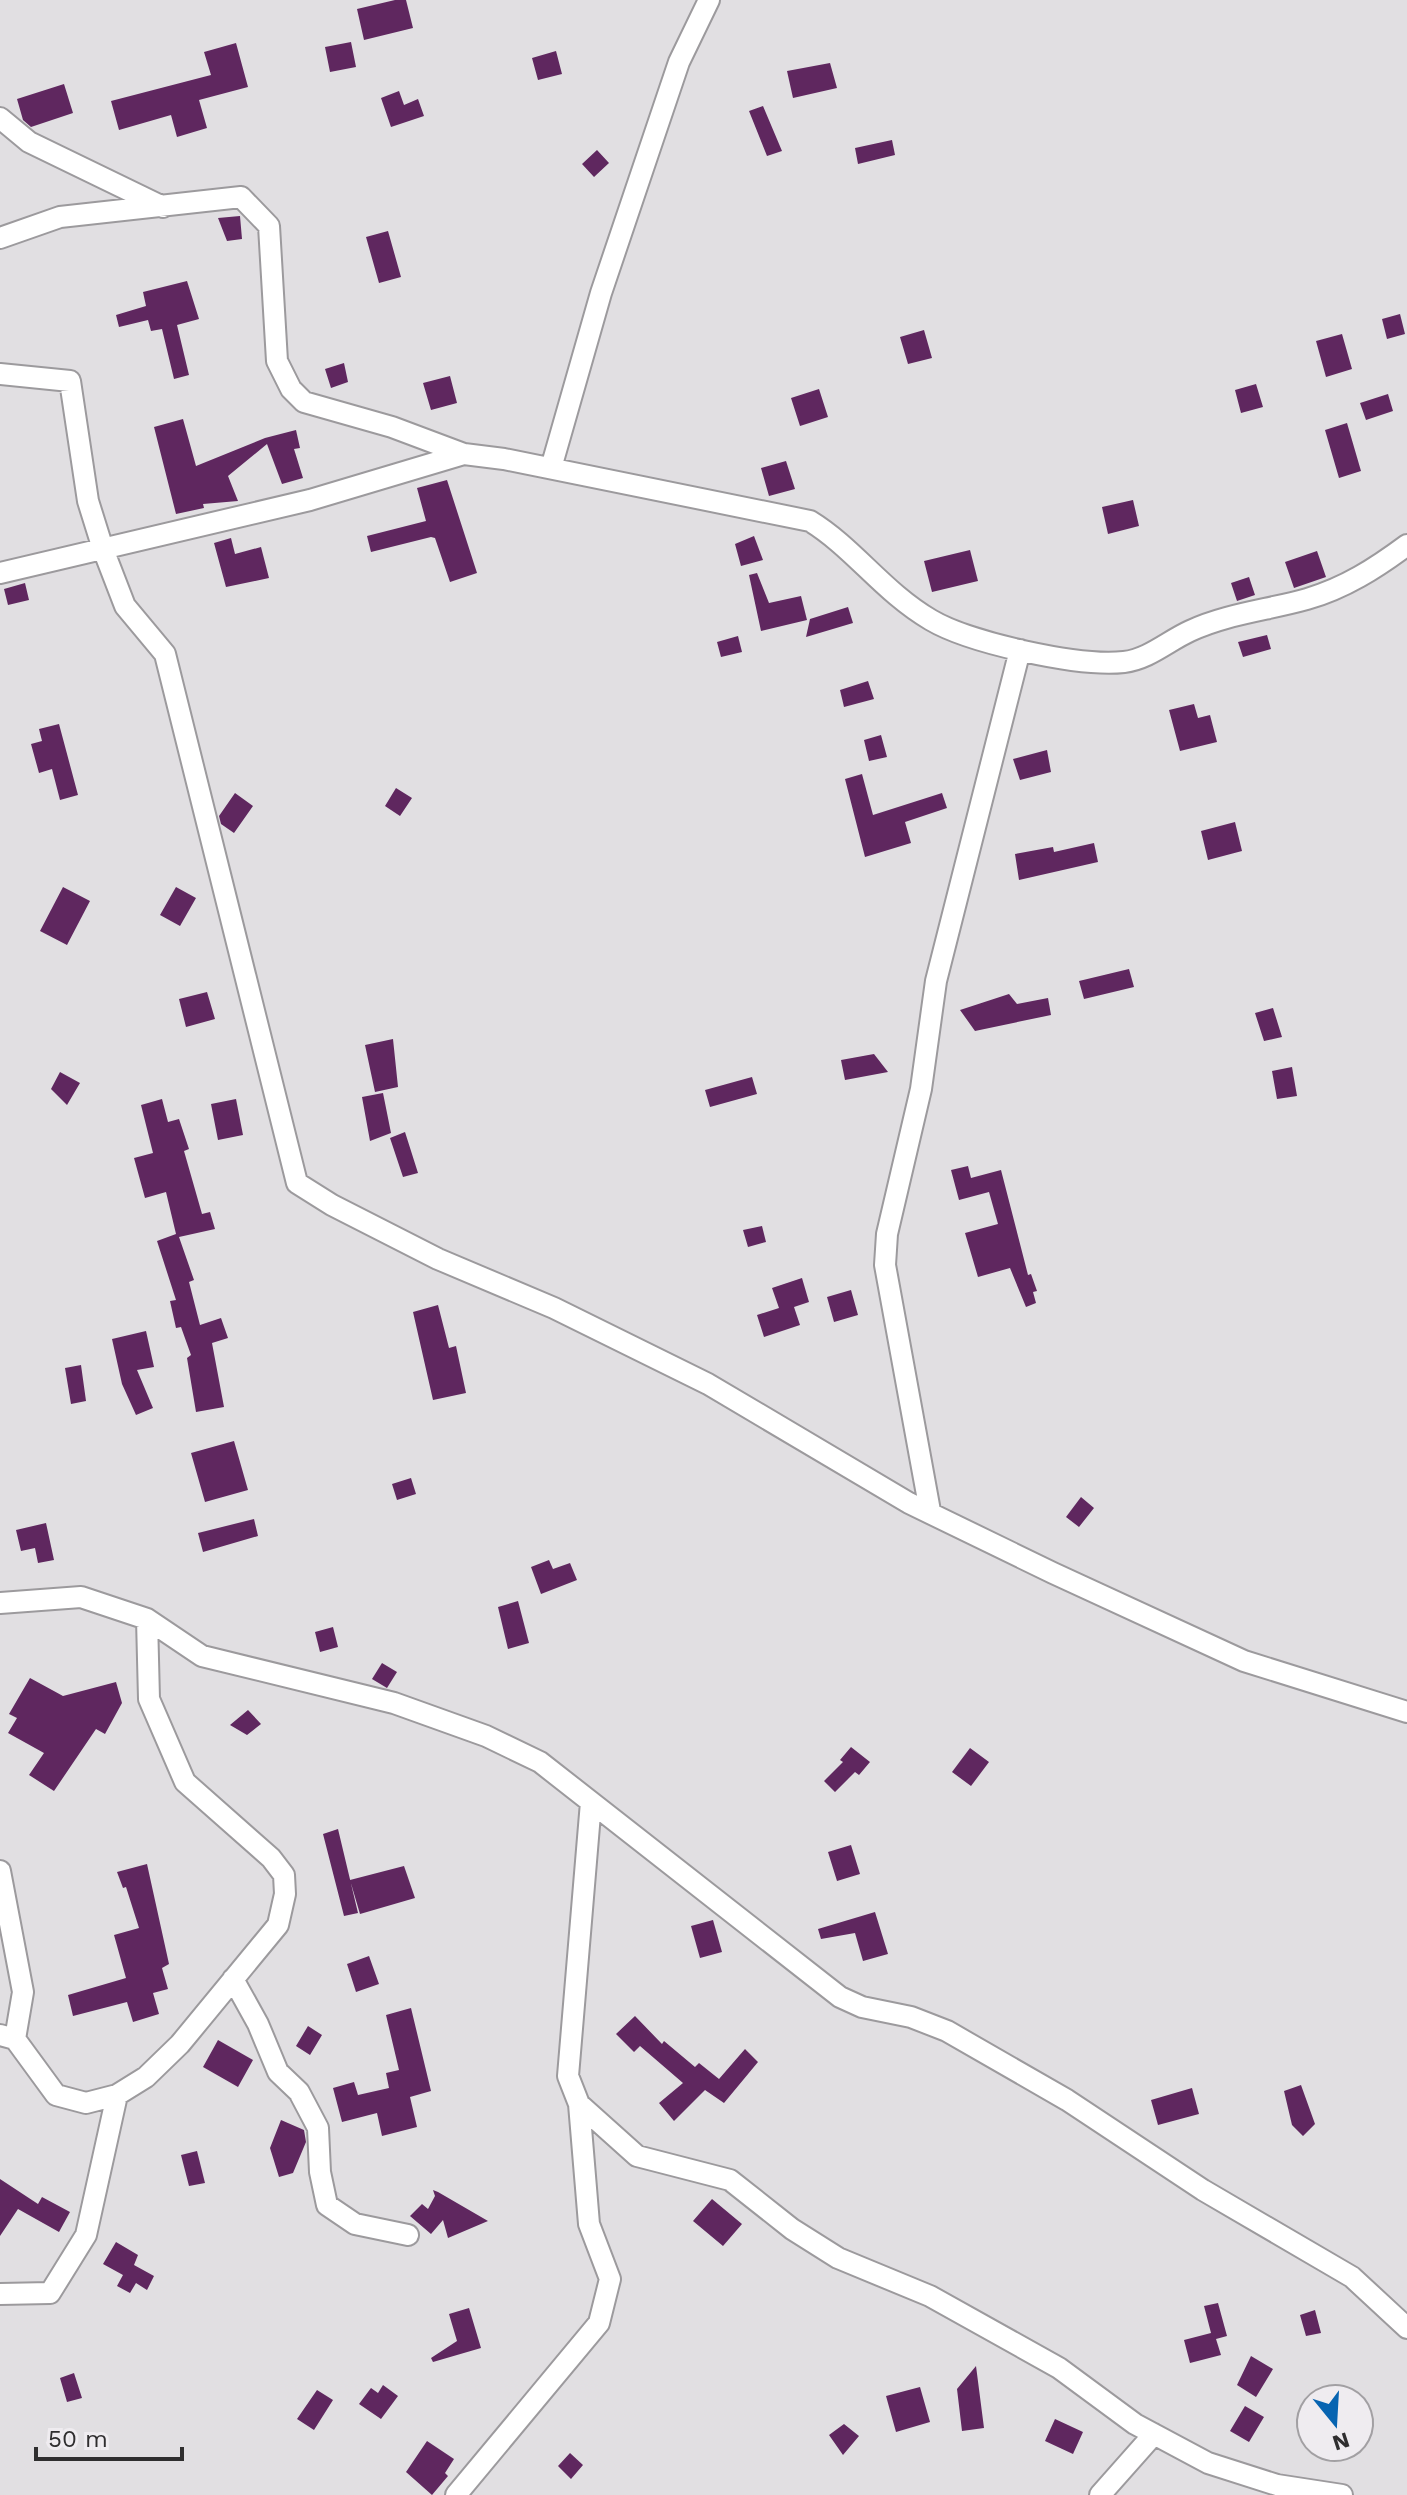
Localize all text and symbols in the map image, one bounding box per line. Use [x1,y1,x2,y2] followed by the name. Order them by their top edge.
[1295,2383,1375,2463] north arrow
[36,2411,182,2461] scale bar
[48,2425,108,2453] text: 50 m
[1329,2427,1353,2456] text: N

